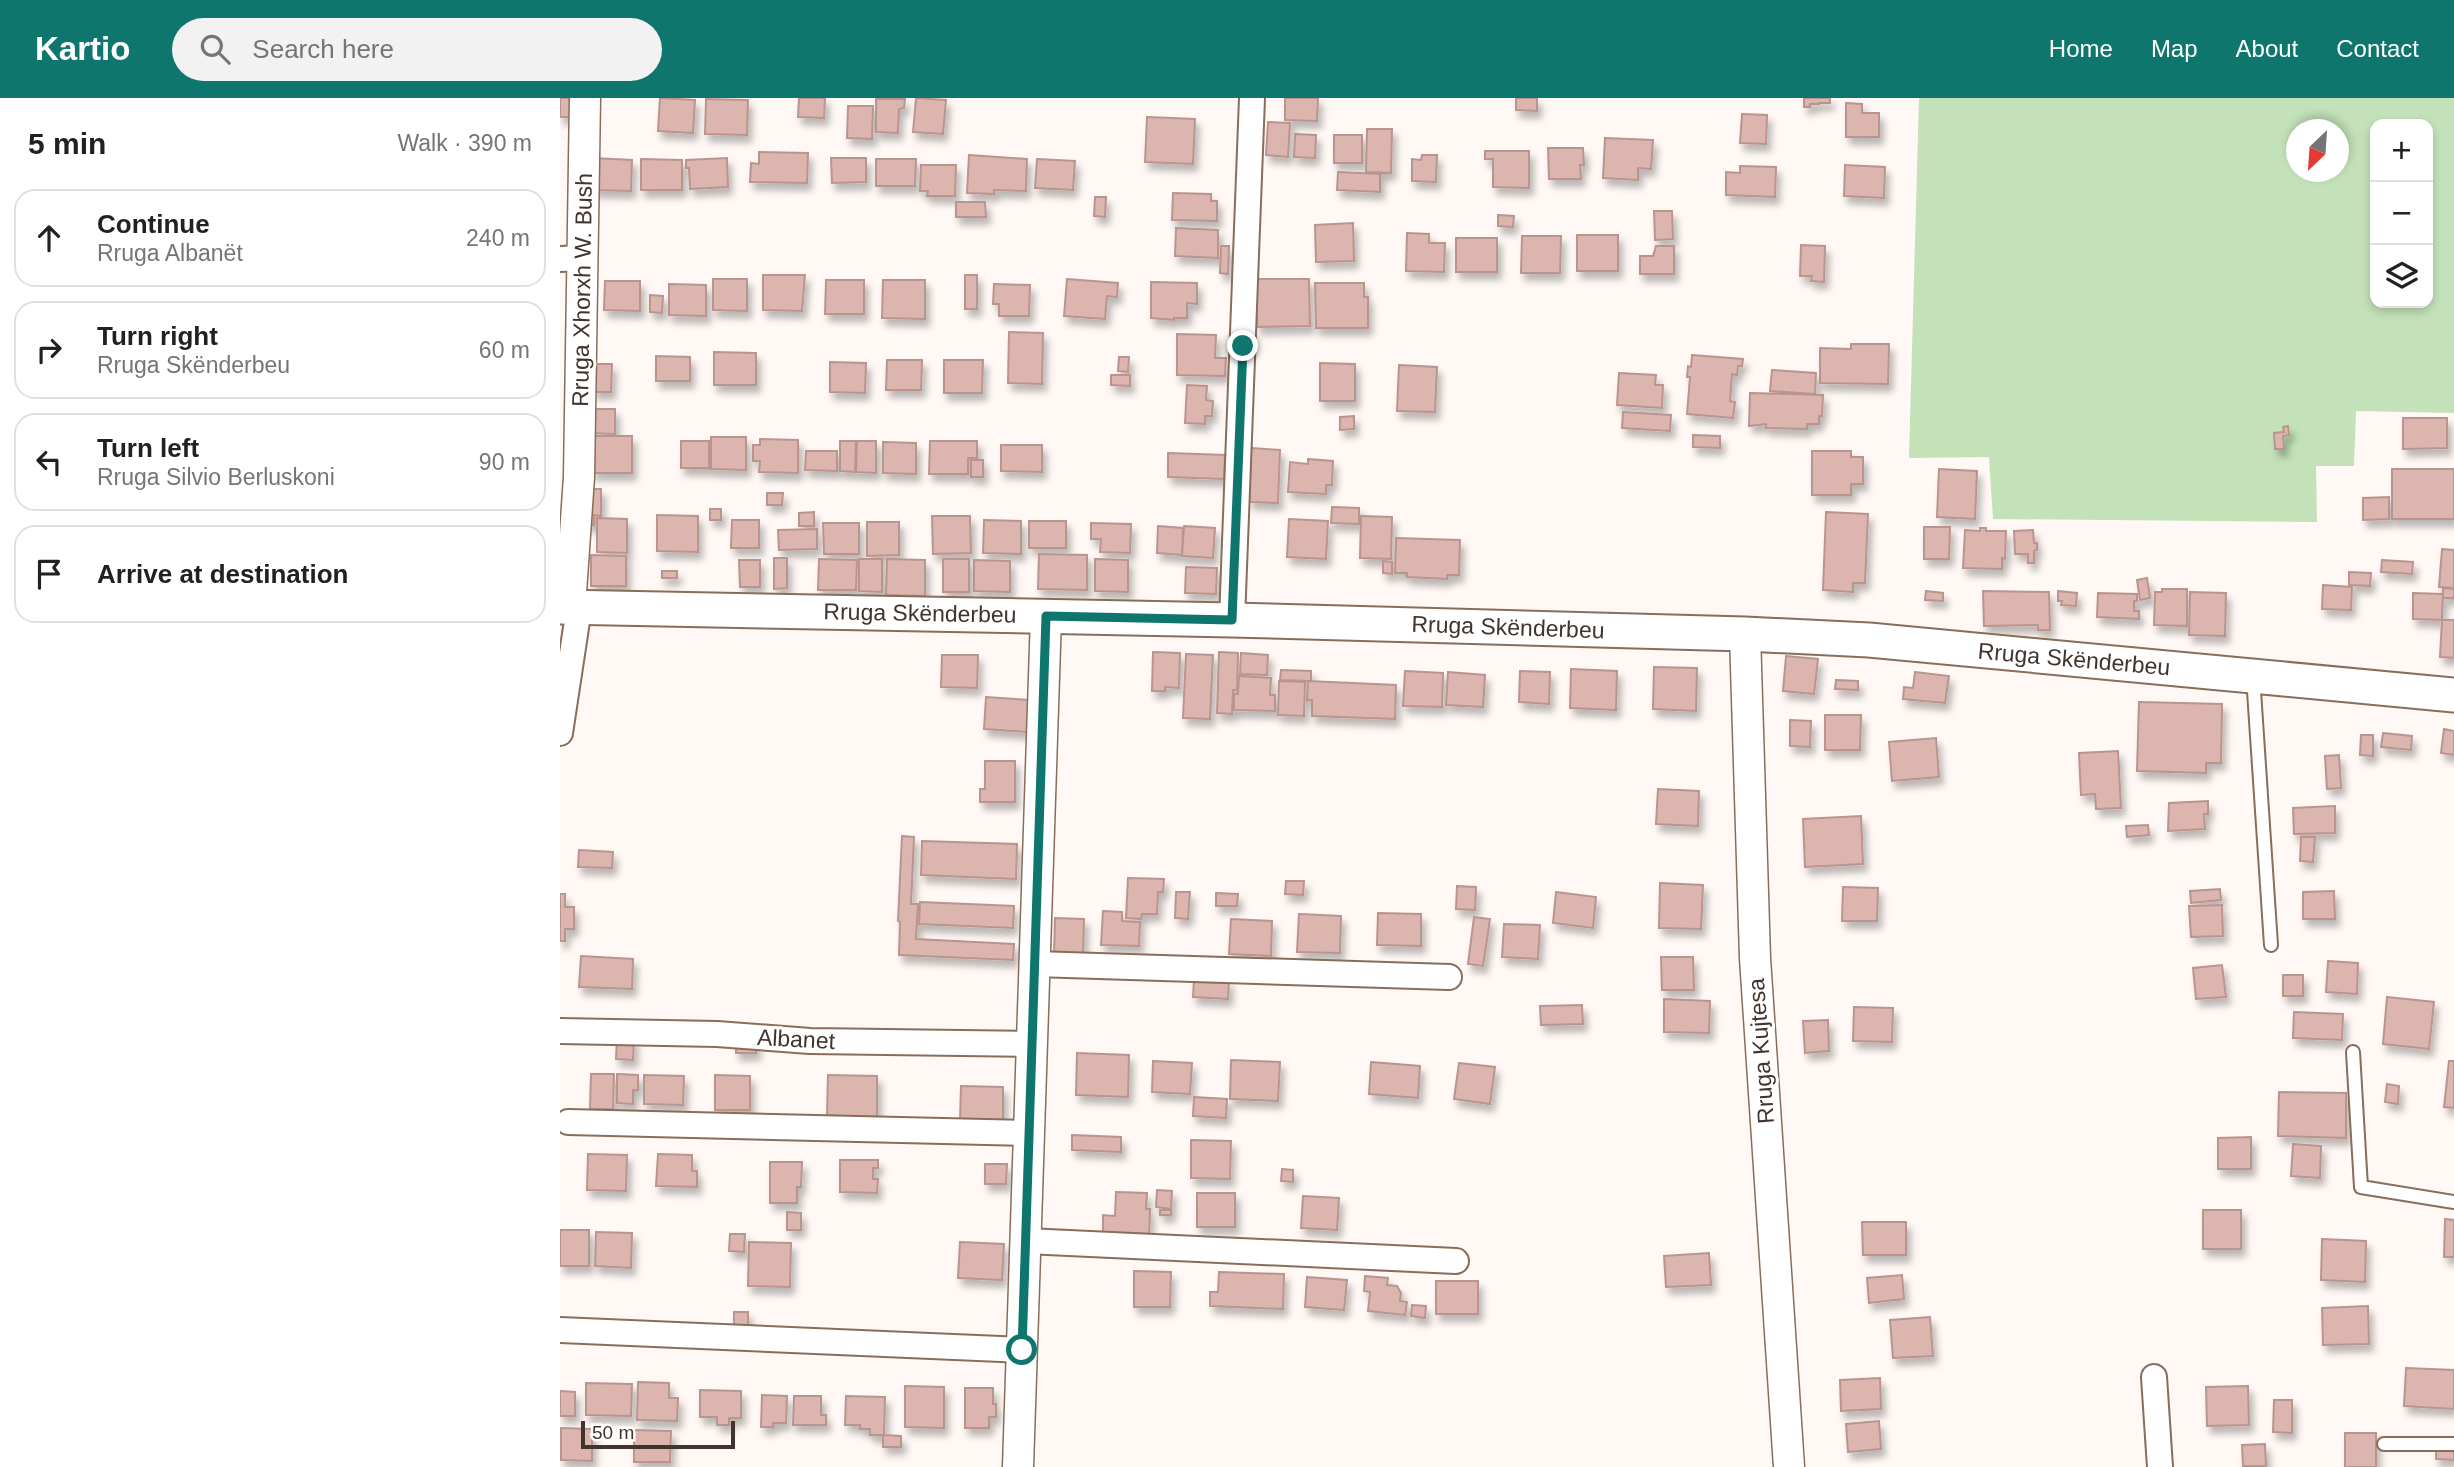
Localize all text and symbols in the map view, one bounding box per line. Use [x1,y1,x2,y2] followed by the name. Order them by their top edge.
[172,18,662,81] search box
[35,30,130,67] text: Kartio
[196,30,234,68] icon: search
[252,34,394,64] text: Search here
[2049,35,2113,62] text: Home
[2151,35,2198,62] text: Map
[2236,35,2298,62] text: About
[2336,35,2419,62] text: Contact
[2286,119,2349,182] north arrow
[2370,119,2433,308] map controls
[2370,119,2433,182] button: +
[28,127,106,160] text: 5 min
[397,130,532,156] text: Walk · 390 m
[567,173,597,407] street label: Rruga Xhorxh W. Bush
[2370,182,2433,245] button: −
[97,209,210,239] text: Continue
[30,219,68,257] icon: ahead
[466,225,530,251] text: 240 m
[97,240,243,266] text: Rruga Albanët
[2370,245,2433,308] button: layers
[97,321,218,351] text: Turn right
[1227,330,1258,361] route end
[30,331,68,369] icon: right
[479,337,530,363] text: 60 m
[97,352,290,378] text: Rruga Skënderbeu
[97,433,199,463] text: Turn left
[30,443,68,481] icon: left
[479,449,530,475] text: 90 m
[97,464,335,490] text: Rruga Silvio Berluskoni
[30,555,68,593] icon: arrive
[97,559,348,589] text: Arrive at destination
[823,598,1017,628] street label: Rruga Skënderbeu
[1411,611,1605,643] street label: Rruga Skënderbeu
[1977,638,2171,680] street label: Rruga Skënderbeu
[1743,977,1779,1125] street label: Rruga Kujtesa
[756,1024,836,1054] street label: Albanet
[1006,1334,1037,1365] route start
[581,1418,735,1450] scale bar
[592,1422,634,1443] text: 50 m

